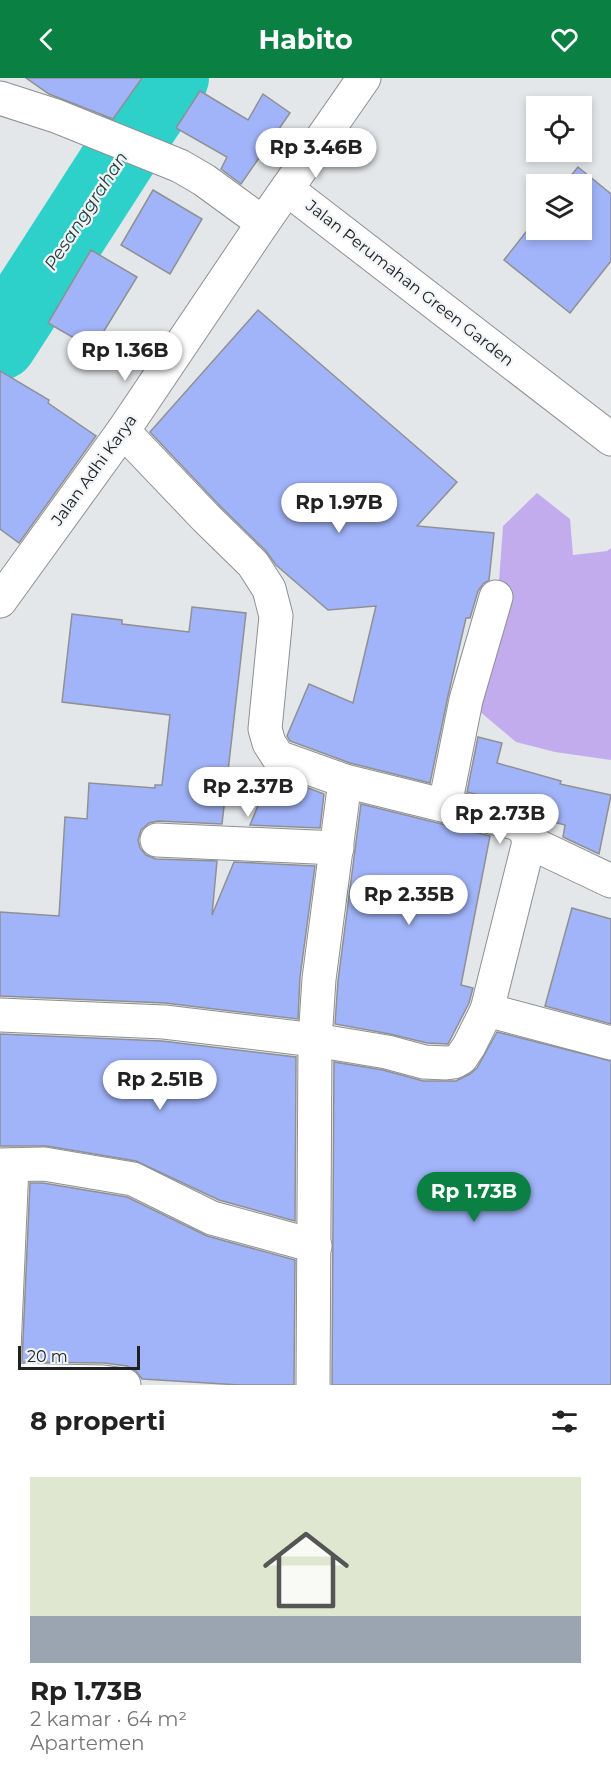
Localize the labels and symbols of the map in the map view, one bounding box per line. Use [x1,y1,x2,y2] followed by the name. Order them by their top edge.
[254,128,378,179] pin: Rp 3.46B
[39,148,133,274] water label: Pesanggrahan
[302,195,518,370] street label: Jalan Perumahan Green Garden
[63,331,187,382] pin: Rp 1.36B
[47,411,141,530] street label: Jalan Adhi Karya
[277,483,401,534] pin: Rp 1.97B
[186,767,310,818] pin: Rp 2.37B
[438,794,562,845] pin: Rp 2.73B
[347,875,471,926] pin: Rp 2.35B
[98,1060,222,1111] pin: Rp 2.51B
[412,1172,536,1223] pin: Rp 1.73B
[18,1343,140,1370] scale bar

